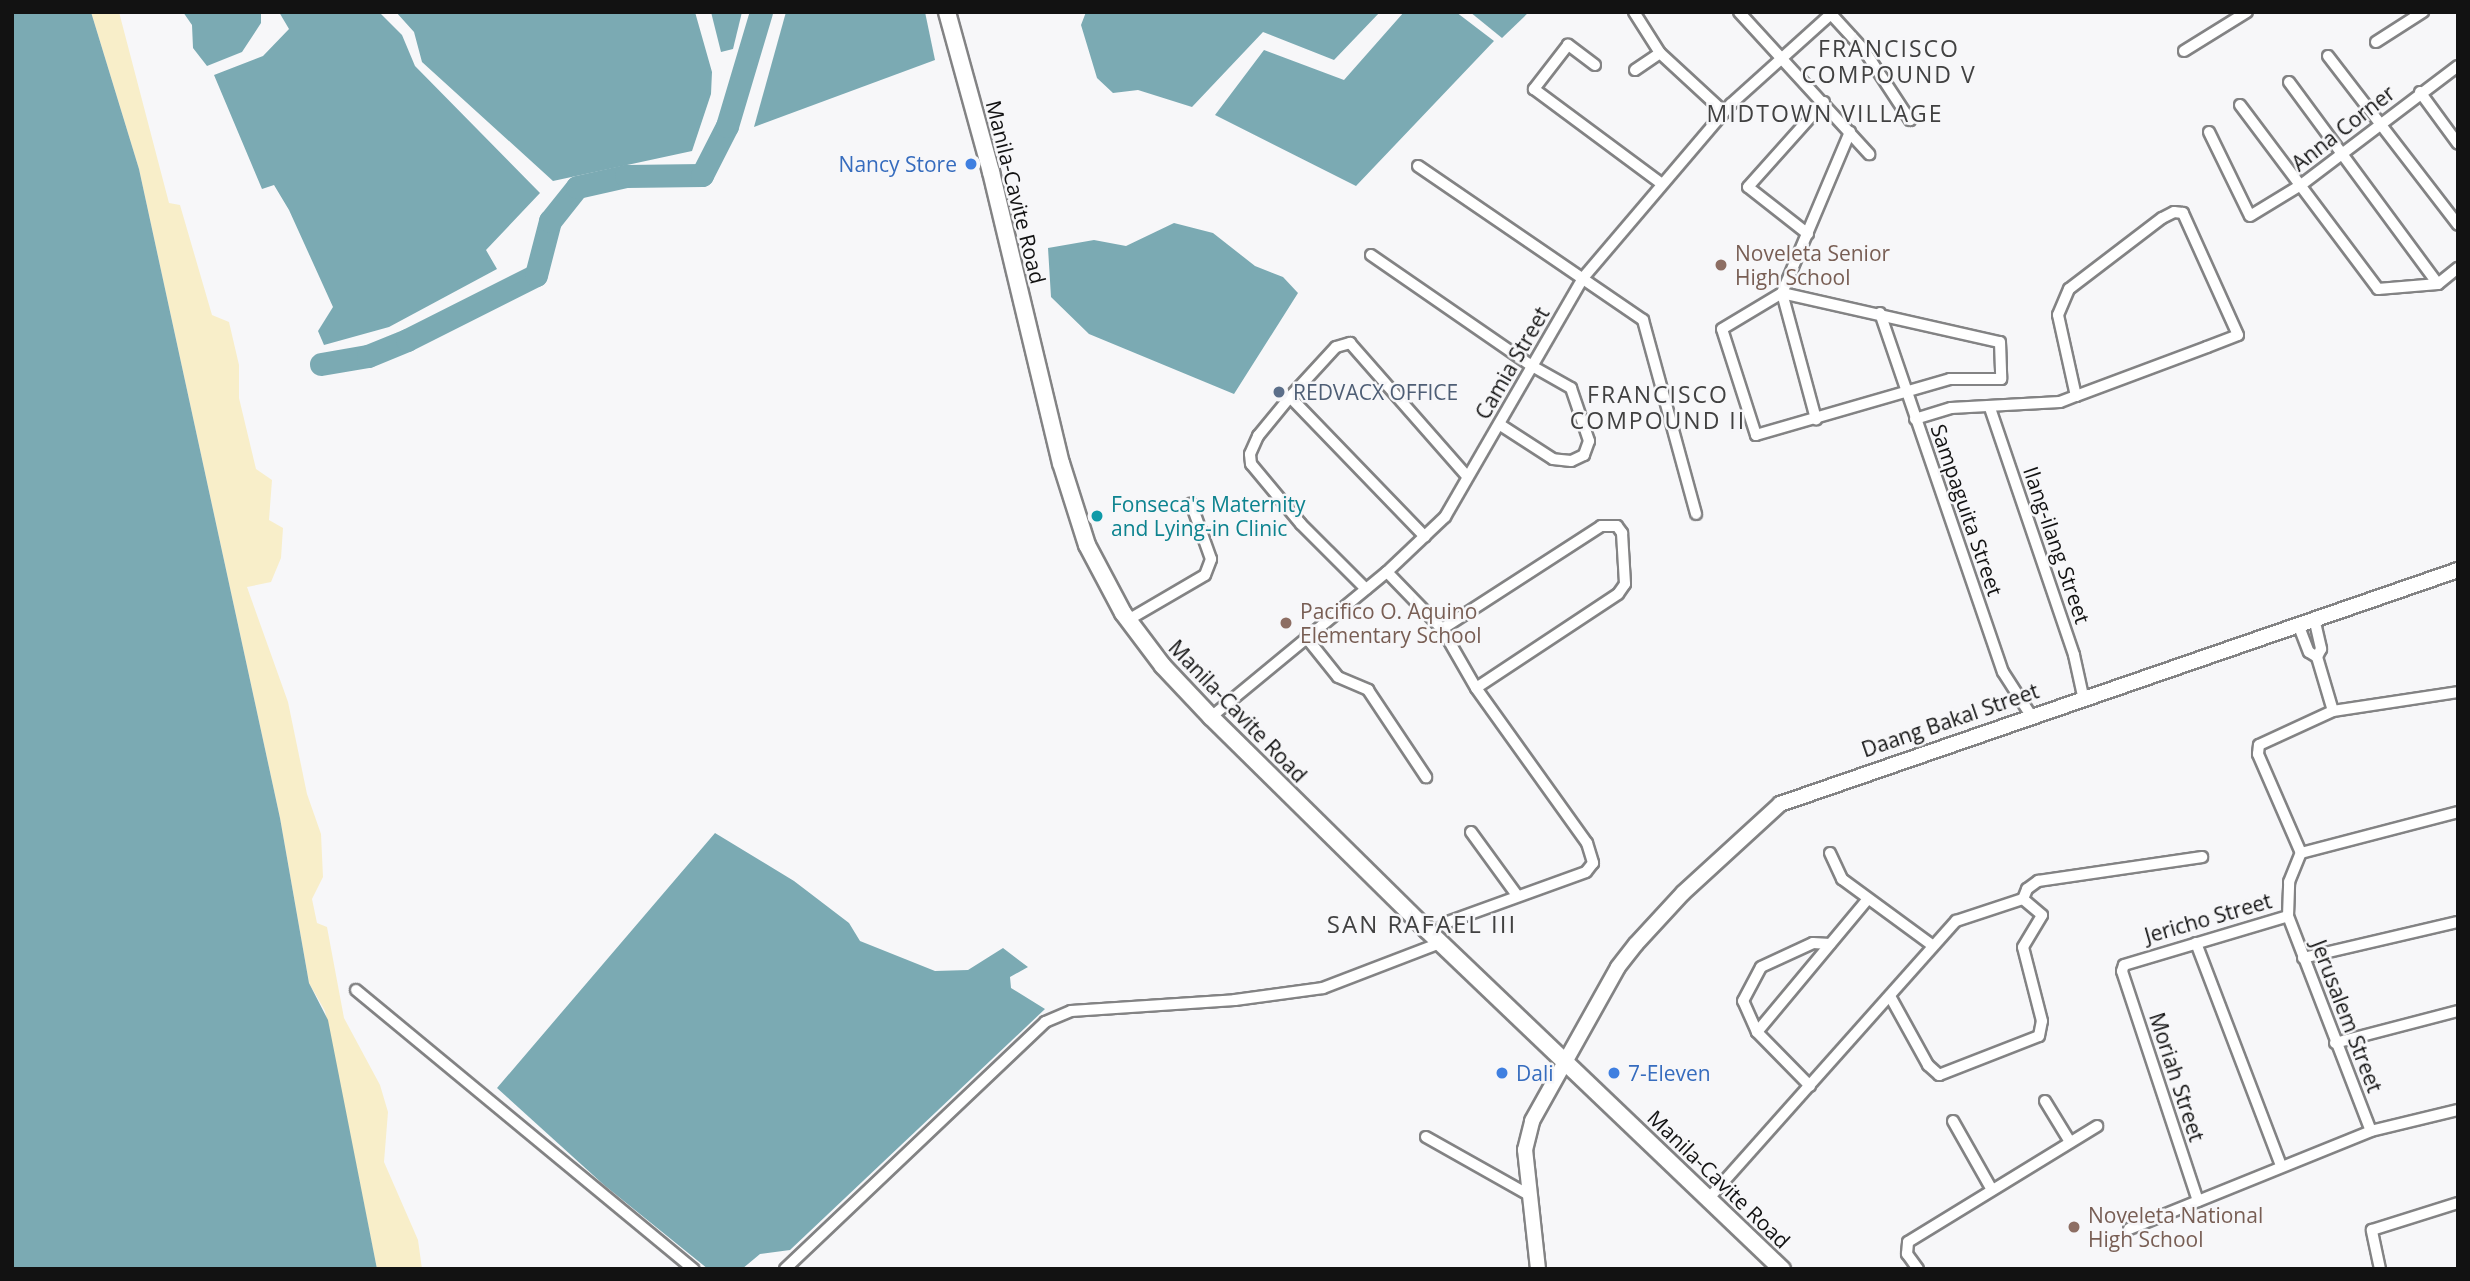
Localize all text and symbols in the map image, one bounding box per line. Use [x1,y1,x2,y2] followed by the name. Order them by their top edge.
[1803,34,1975,88] district label: FRANCISCO COMPOUND V
[2286,80,2400,176] street label: Anna Corner
[981,98,1051,286] street label: Manila-Cavite Road
[1708,99,1942,127] district label: MIDTOWN VILLAGE
[839,151,957,177] place label: Nancy Store
[963,156,979,172] marker: Nancy Store
[1735,240,1890,290] place label: Noveleta Senior High School
[1713,257,1729,273] marker: Noveleta Senior High School
[1470,302,1554,424] street label: Camia Street
[1293,379,1458,405] place label: REDVACX OFFICE
[1571,380,1745,434] district label: FRANCISCO COMPOUND II
[1271,384,1287,400] marker: REDVACX OFFICE
[1926,421,2008,599] street label: Sampaguita Street
[2018,463,2096,627] street label: Ilang-ilang Street
[1111,491,1306,541] place label: Fonseca's Maternity and Lying-in Clinic
[1089,508,1105,524] marker: Fonseca's Maternity and Lying-in Clinic
[1300,598,1482,648] place label: Pacifico O. Aquino Elementary School
[1278,615,1294,631] marker: Pacifico O. Aquino Elementary School
[1164,635,1312,787] street label: Manila-Cavite Road
[1858,678,2042,762] street label: Daang Bakal Street
[2142,888,2274,948] street label: Jericho Street
[1329,910,1515,938] district label: SAN RAFAEL III
[2306,936,2388,1096] street label: Jerusalem Street
[2144,1009,2210,1145] street label: Moriah Street
[1516,1060,1554,1086] place label: Dali
[1628,1060,1711,1086] place label: 7-Eleven
[1494,1065,1510,1081] marker: Dali
[1606,1065,1622,1081] marker: 7-Eleven
[1643,1105,1795,1253] street label: Manila-Cavite Road
[2088,1202,2263,1252] place label: Noveleta National High School
[2066,1219,2082,1235] marker: Noveleta National High School

